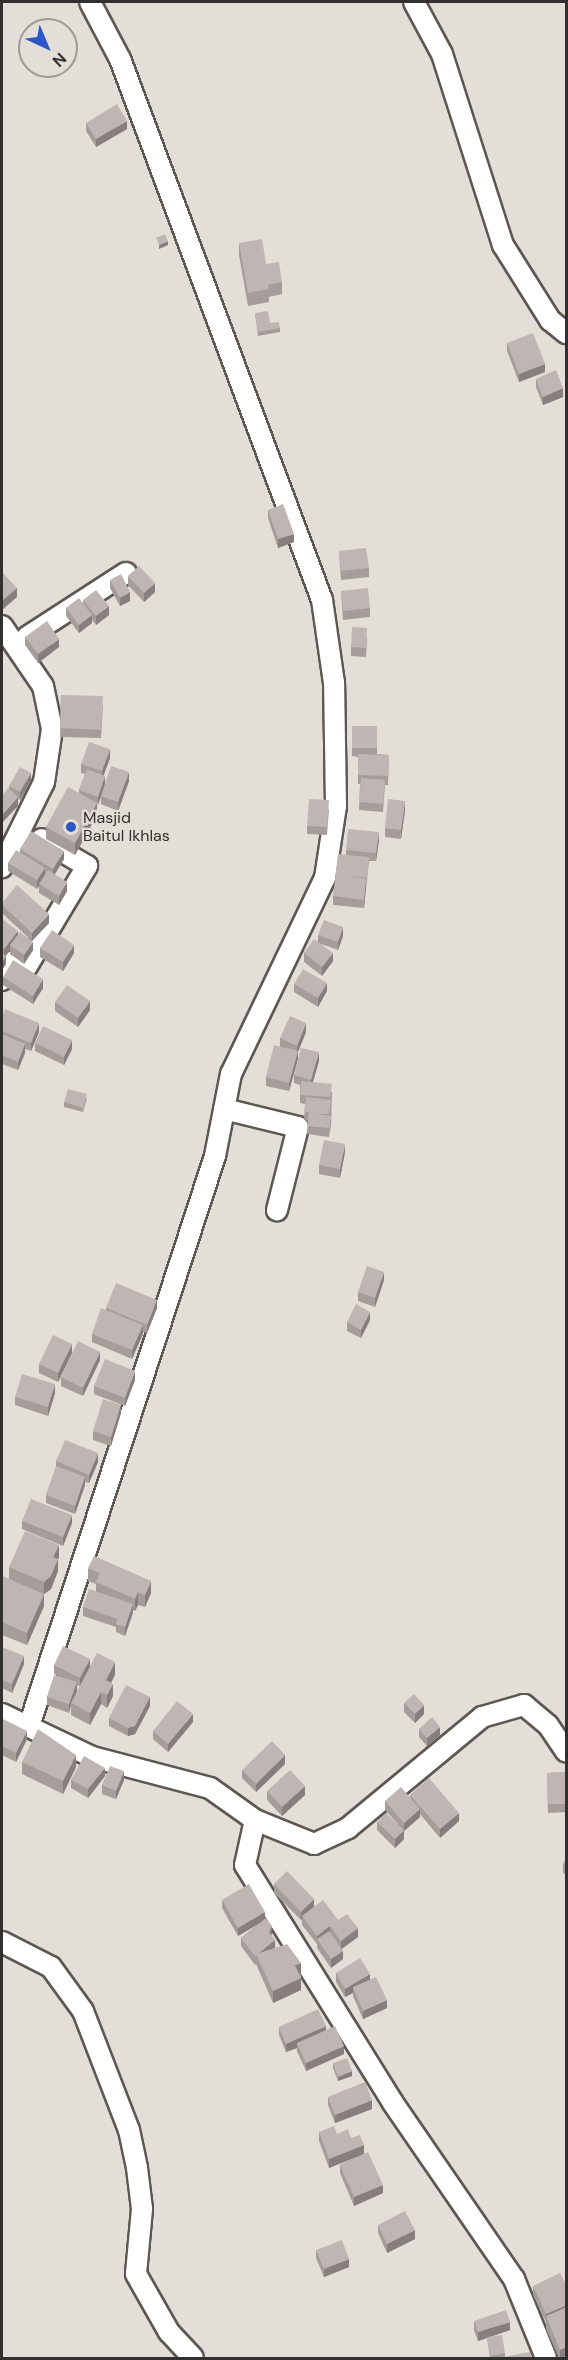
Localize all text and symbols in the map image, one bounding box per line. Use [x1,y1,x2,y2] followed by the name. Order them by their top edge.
[18,18,78,78] north arrow
[48,48,71,71] text: N
[83,808,170,846] place label: Masjid Baitul Ikhlas
[64,820,78,834] marker: Masjid Baitul Ikhlas

